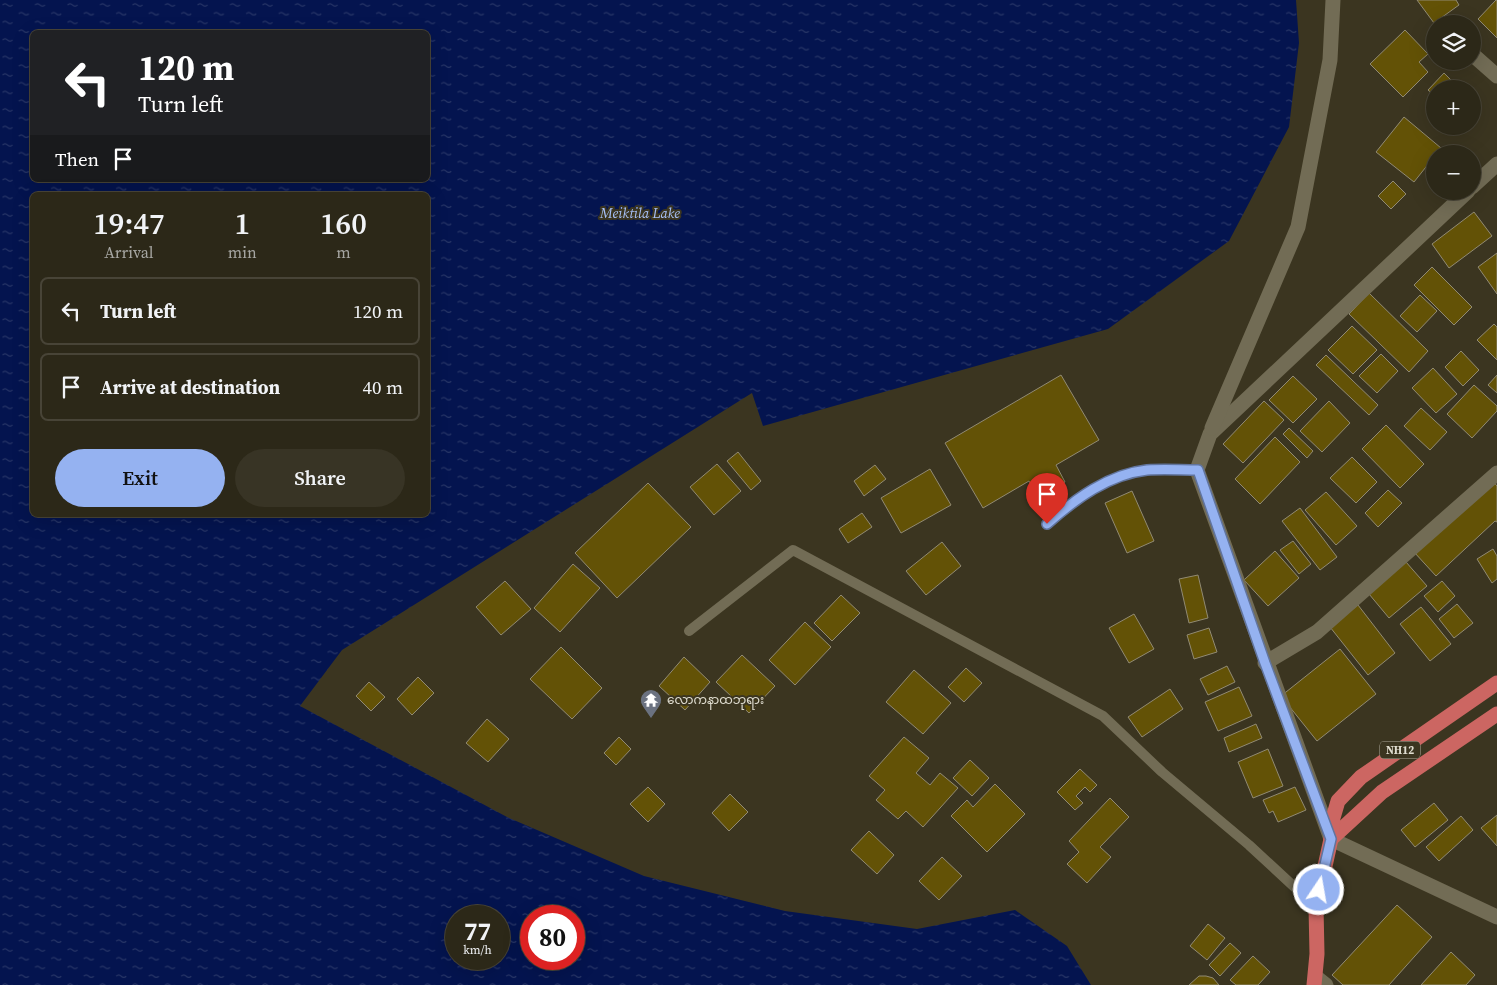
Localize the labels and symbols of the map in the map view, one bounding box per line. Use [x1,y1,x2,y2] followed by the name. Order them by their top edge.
[599,203,680,223] water label: Meiktila Lake
[1026,473,1068,524] pin
[639,688,663,719] temple icon: လောကနာထဘုရား
[667,692,764,710] place label: လောကနာထဘုရား
[1380,742,1420,758] road number: NH12
[1292,863,1344,915] position arrow
[520,905,585,970] speed limit sign: 80

